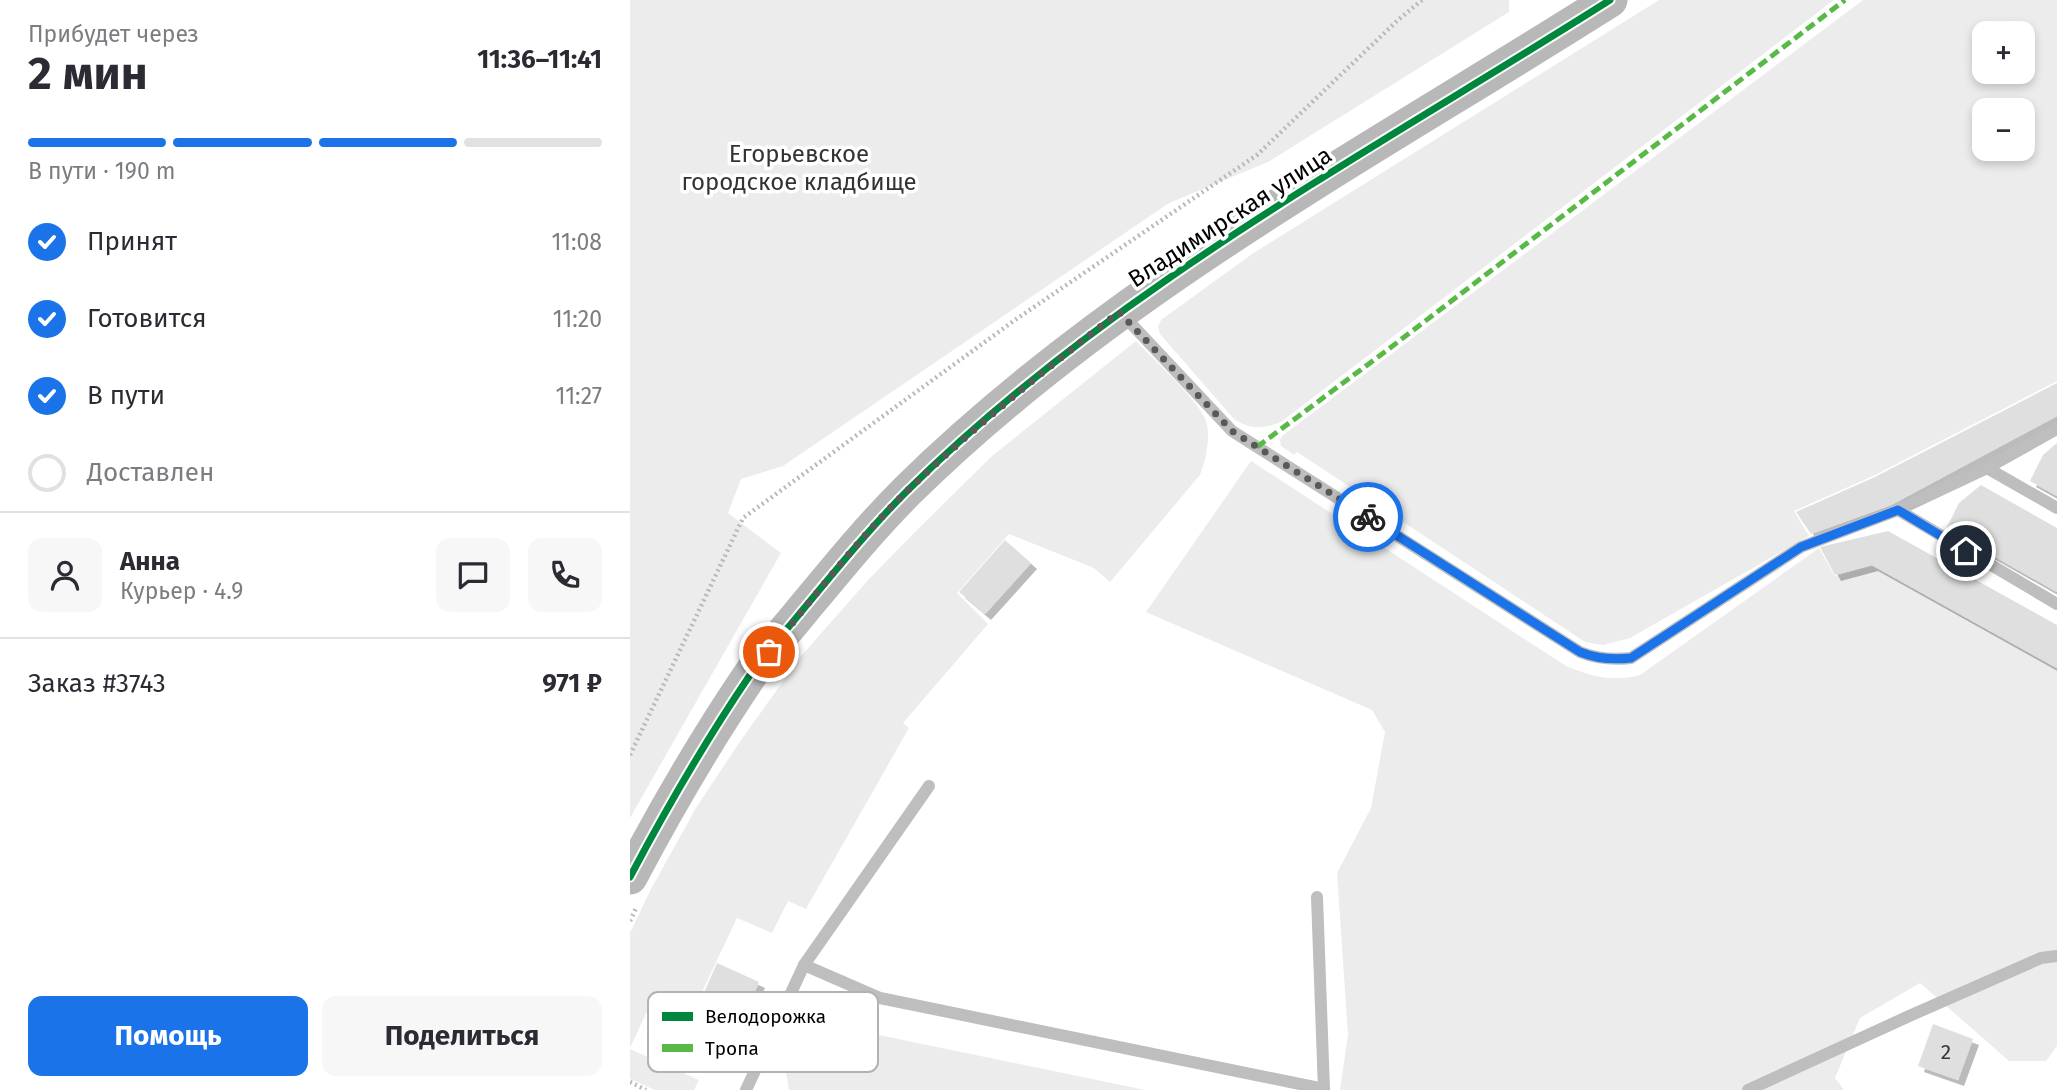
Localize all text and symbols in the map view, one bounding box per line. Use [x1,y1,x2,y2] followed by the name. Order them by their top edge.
[28,20,199,48] text: Прибудет через
[1972,21,2035,161] map controls
[1972,21,2035,84] button: +
[477,44,602,75] text: 11:36–11:41
[28,46,148,101] text: 2 мин
[1972,98,2035,161] button: −
[681,140,917,196] park label: Егорьевское городское кладбище
[1123,141,1337,293] street label: Владимирская улица
[28,157,176,185] text: В пути · 190 m
[28,223,66,261] icon: check
[87,226,177,257] text: Принят
[551,228,602,256] text: 11:08
[28,300,66,338] icon: check
[87,303,207,334] text: Готовится
[553,305,602,333] text: 11:20
[28,377,66,415] icon: check
[87,380,165,411] text: В пути
[556,382,602,410] text: 11:27
[87,457,214,488] text: Доставлен
[1333,482,1403,552] courier
[1349,498,1387,536] icon: bike
[1936,521,1996,581] pin
[1947,532,1985,570] icon: home
[28,538,102,612] button: person
[436,538,510,612] button: chat
[528,538,602,612] button: phone
[120,546,180,577] text: Анна
[120,577,243,605] text: Курьер · 4.9
[739,622,799,682] pin
[750,633,788,671] icon: bag
[28,668,166,699] text: Заказ #3743
[542,668,602,699] text: 971 ₽
[648,992,878,1072] legend
[28,996,308,1076] button: Помощь
[322,996,602,1076] button: Поделиться
[705,1005,826,1028] text: Велодорожка
[705,1037,759,1060] text: Тропа
[1941,1039,1951,1065] house number: 2

